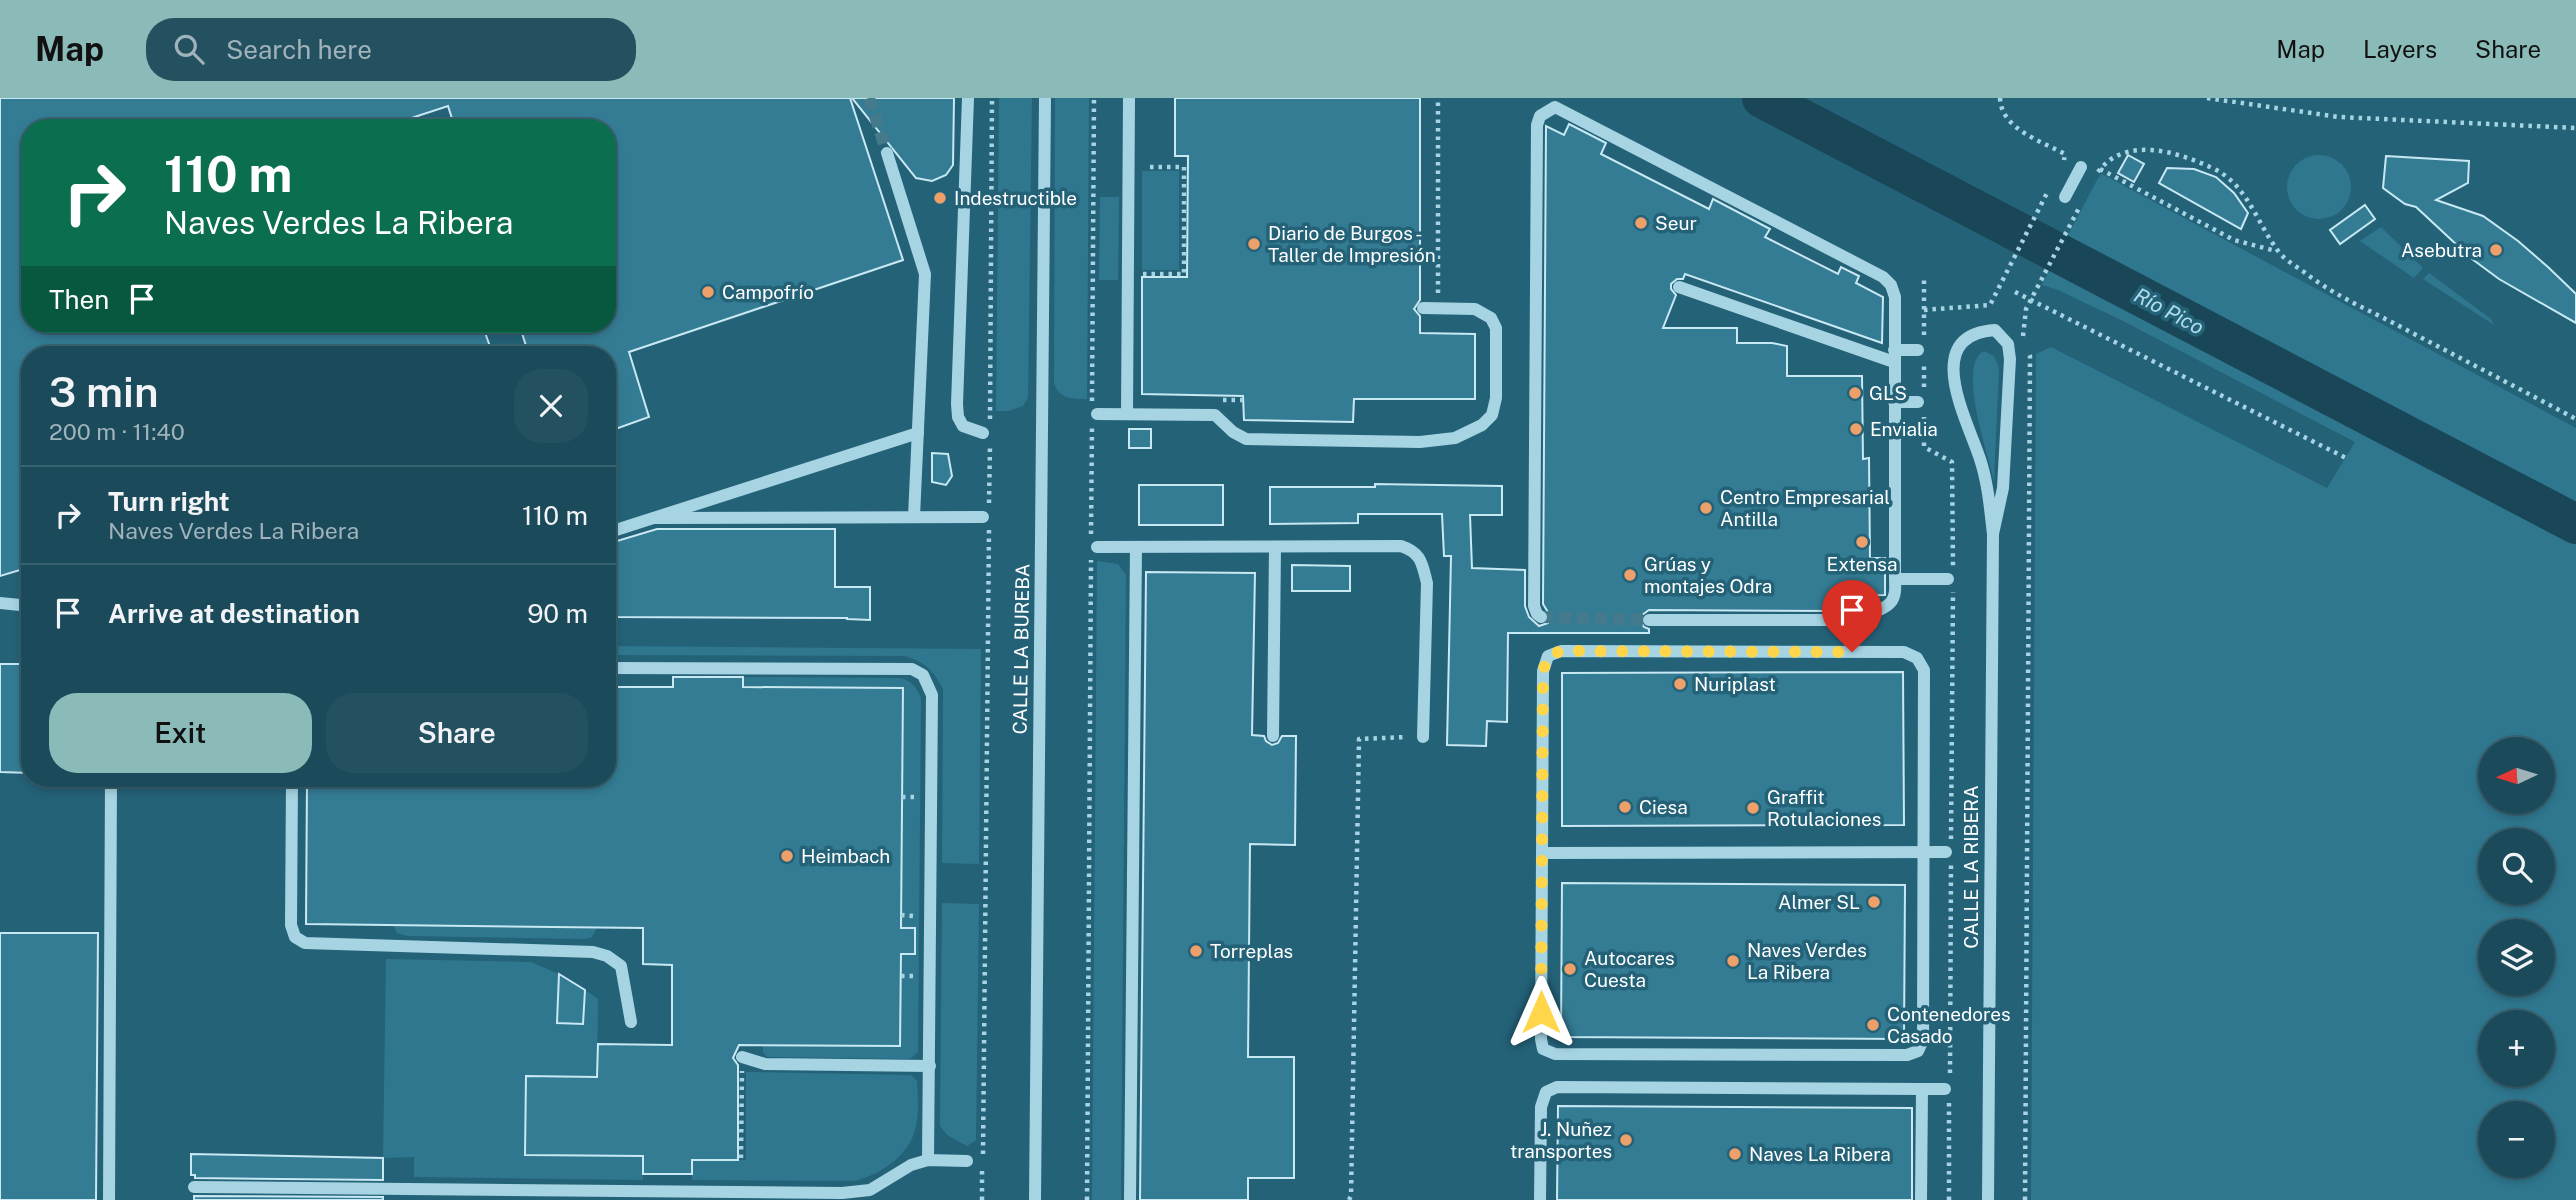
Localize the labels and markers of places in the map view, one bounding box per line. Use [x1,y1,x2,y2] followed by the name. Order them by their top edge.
[954,187,1077,209] place label: Indestructible
[932,190,948,206] marker: Indestructible
[1655,212,1697,234] place label: Seur
[1633,215,1649,231] marker: Seur
[1268,222,1436,266] place label: Diario de Burgos - Taller de Impresión
[1246,236,1262,252] marker: Diario de Burgos - Taller de Impresión
[2401,239,2482,261] place label: Asebutra
[2488,242,2504,258] marker: Asebutra
[722,281,814,303] place label: Campofrío
[700,284,716,300] marker: Campofrío
[1869,382,1907,404] place label: GLS
[1847,385,1863,401] marker: GLS
[1870,418,1938,440] place label: Envialia
[1848,421,1864,437] marker: Envialia
[1720,486,1890,530] place label: Centro Empresarial Antilla
[1698,500,1714,516] marker: Centro Empresarial Antilla
[1854,534,1870,550] marker: Extensa
[1644,553,1772,597] place label: Grúas y montajes Odra
[1827,553,1897,575] place label: Extensa
[1622,567,1638,583] marker: Grúas y montajes Odra
[1822,580,1882,652] pin
[1694,673,1776,695] place label: Nuriplast
[1672,676,1688,692] marker: Nuriplast
[1767,786,1881,830] place label: Graffit Rotulaciones
[1639,796,1688,818] place label: Ciesa
[1617,799,1633,815] marker: Ciesa
[1745,800,1761,816] marker: Graffit Rotulaciones
[801,845,890,867] place label: Heimbach
[779,848,795,864] marker: Heimbach
[1778,891,1860,913] place label: Almer SL
[1866,894,1882,910] marker: Almer SL
[1747,939,1867,983] place label: Naves Verdes La Ribera
[1210,940,1293,962] place label: Torreplas
[1188,943,1204,959] marker: Torreplas
[1584,947,1675,991] place label: Autocares Cuesta
[1725,953,1741,969] marker: Naves Verdes La Ribera
[1562,961,1578,977] marker: Autocares Cuesta
[1887,1003,2011,1047] place label: Contenedores Casado
[1865,1017,1881,1033] marker: Contenedores Casado
[1510,1118,1612,1162] place label: J. Nuñez transportes
[1618,1132,1634,1148] marker: J. Nuñez transportes
[1749,1143,1891,1165] place label: Naves La Ribera
[1727,1146,1743,1162] marker: Naves La Ribera

